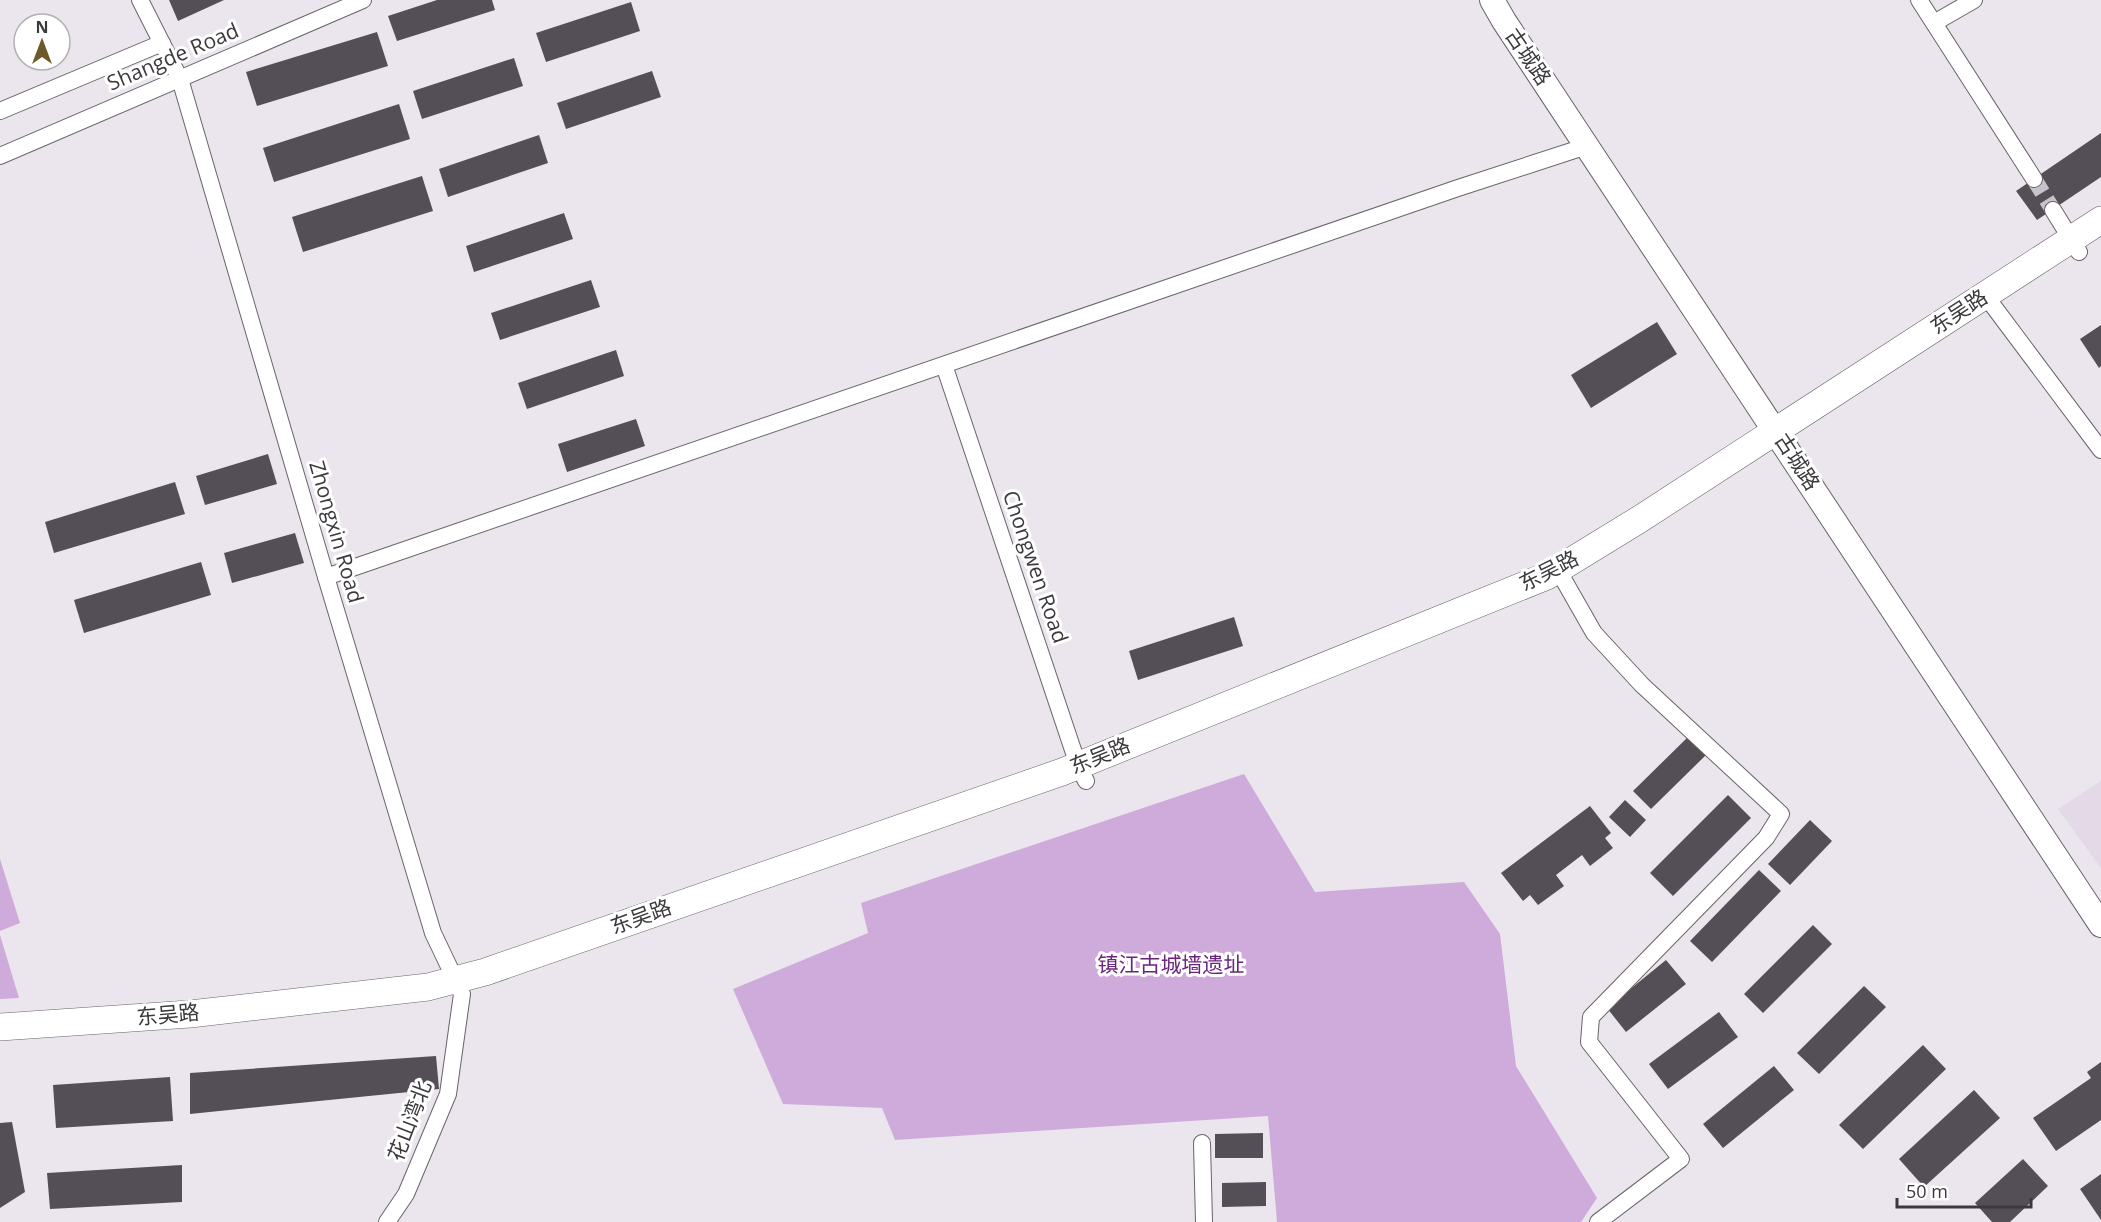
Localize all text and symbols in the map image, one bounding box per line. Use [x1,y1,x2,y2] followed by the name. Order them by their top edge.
[12,12,72,72] north arrow
[35,16,49,38] text: N
[102,16,243,96] street label: Shangde Road
[1500,22,1558,90] street label: 古城路
[1924,282,1992,340] street label: 东吴路
[1769,427,1827,495] street label: 古城路
[303,457,371,606] street label: Zhongxin Road
[997,487,1075,647] street label: Chongwen Road
[1514,543,1583,597] street label: 东吴路
[1065,730,1134,780] street label: 东吴路
[606,892,675,940] street label: 东吴路
[1098,950,1245,978] park label: 镇江古城墙遗址
[135,997,201,1031] street label: 东吴路
[381,1076,437,1165] street label: 花山湾北
[1897,1171,2030,1209] scale bar
[1906,1179,1948,1203] text: 50 m

